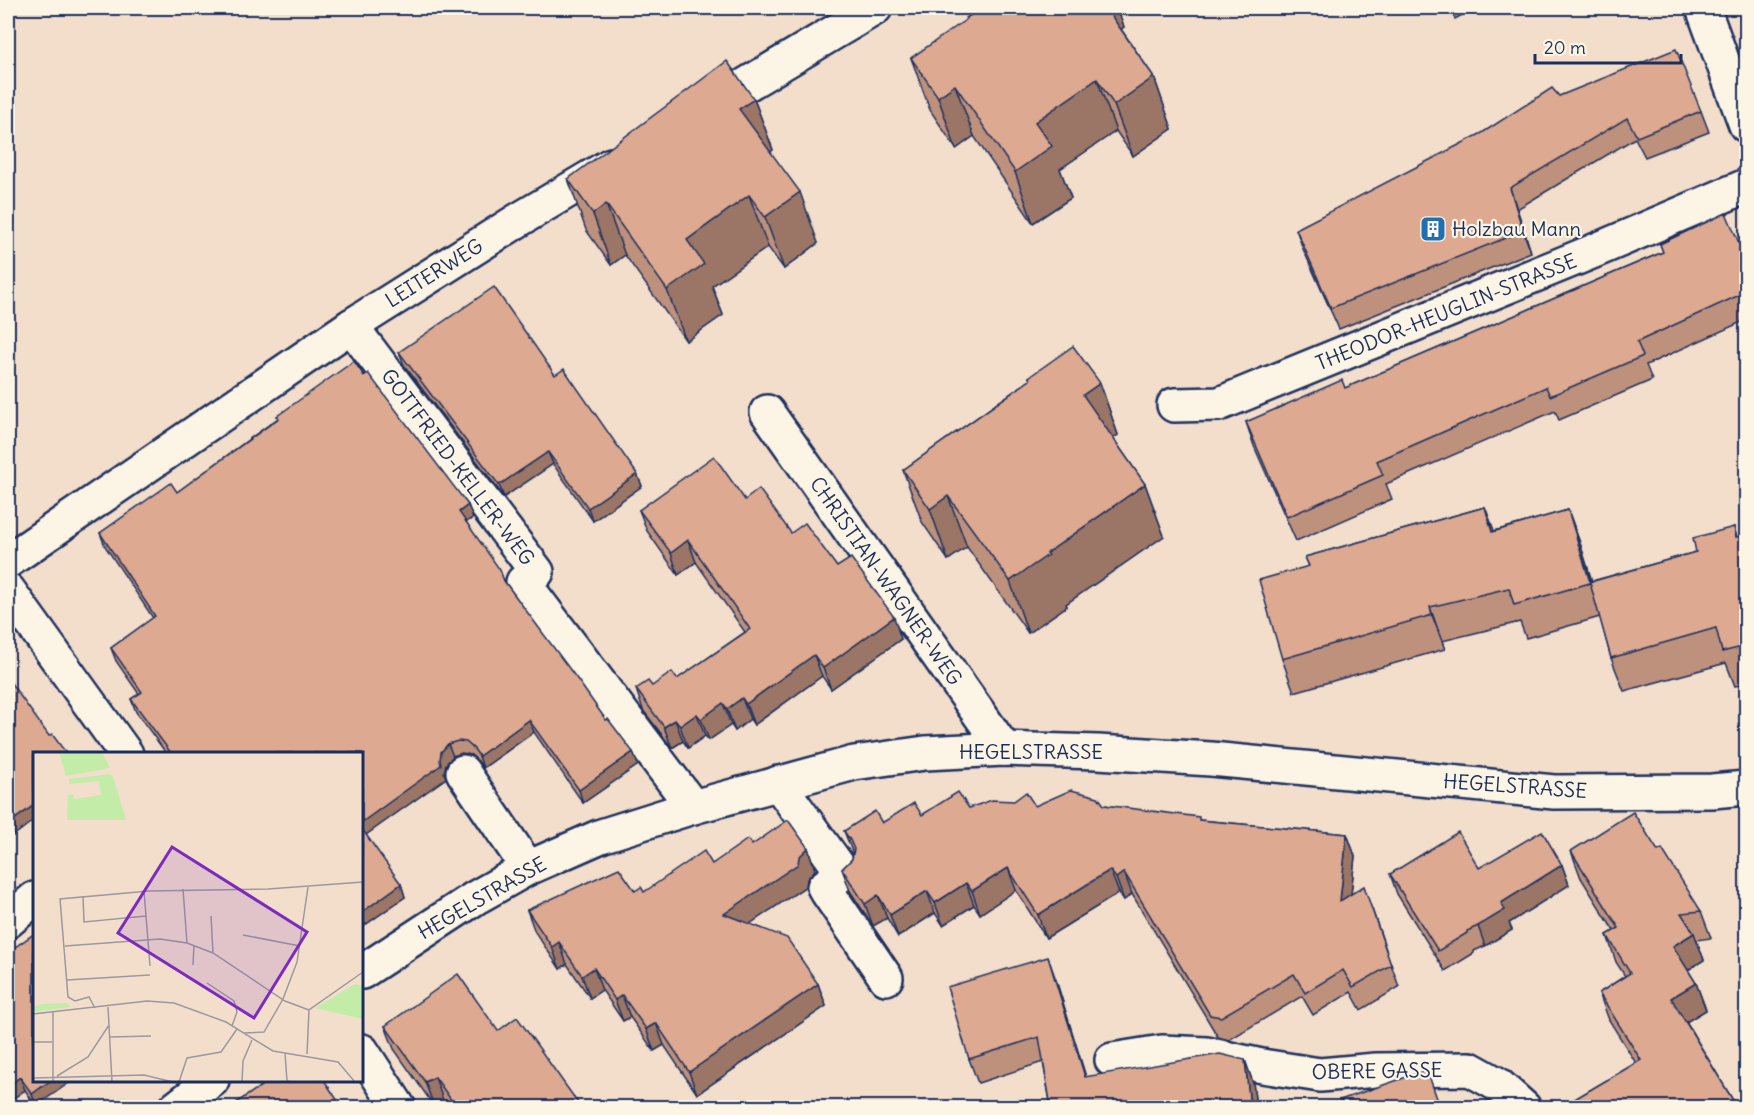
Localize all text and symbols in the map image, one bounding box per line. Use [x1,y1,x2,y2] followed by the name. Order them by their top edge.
[1535,27,1680,65] scale bar
[1544,36,1586,59] text: 20 m
[1418,214,1448,244] building icon: Holzbau Mann
[1452,216,1581,241] place label: Holzbau Mann
[380,233,487,312] street label: LEITERWEG
[1312,248,1580,375] street label: THEODOR-HEUGLIN-STRASSE
[376,364,540,570] street label: GOTTFRIED-KELLER-WEG
[805,472,968,690] street label: CHRISTIAN-WAGNER-WEG
[959,739,1103,764] street label: HEGELSTRASSE
[33,752,363,1082] inset map
[1442,768,1588,803] street label: HEGELSTRASSE
[413,851,550,944] street label: HEGELSTRASSE
[1311,1057,1443,1084] street label: OBERE GASSE

